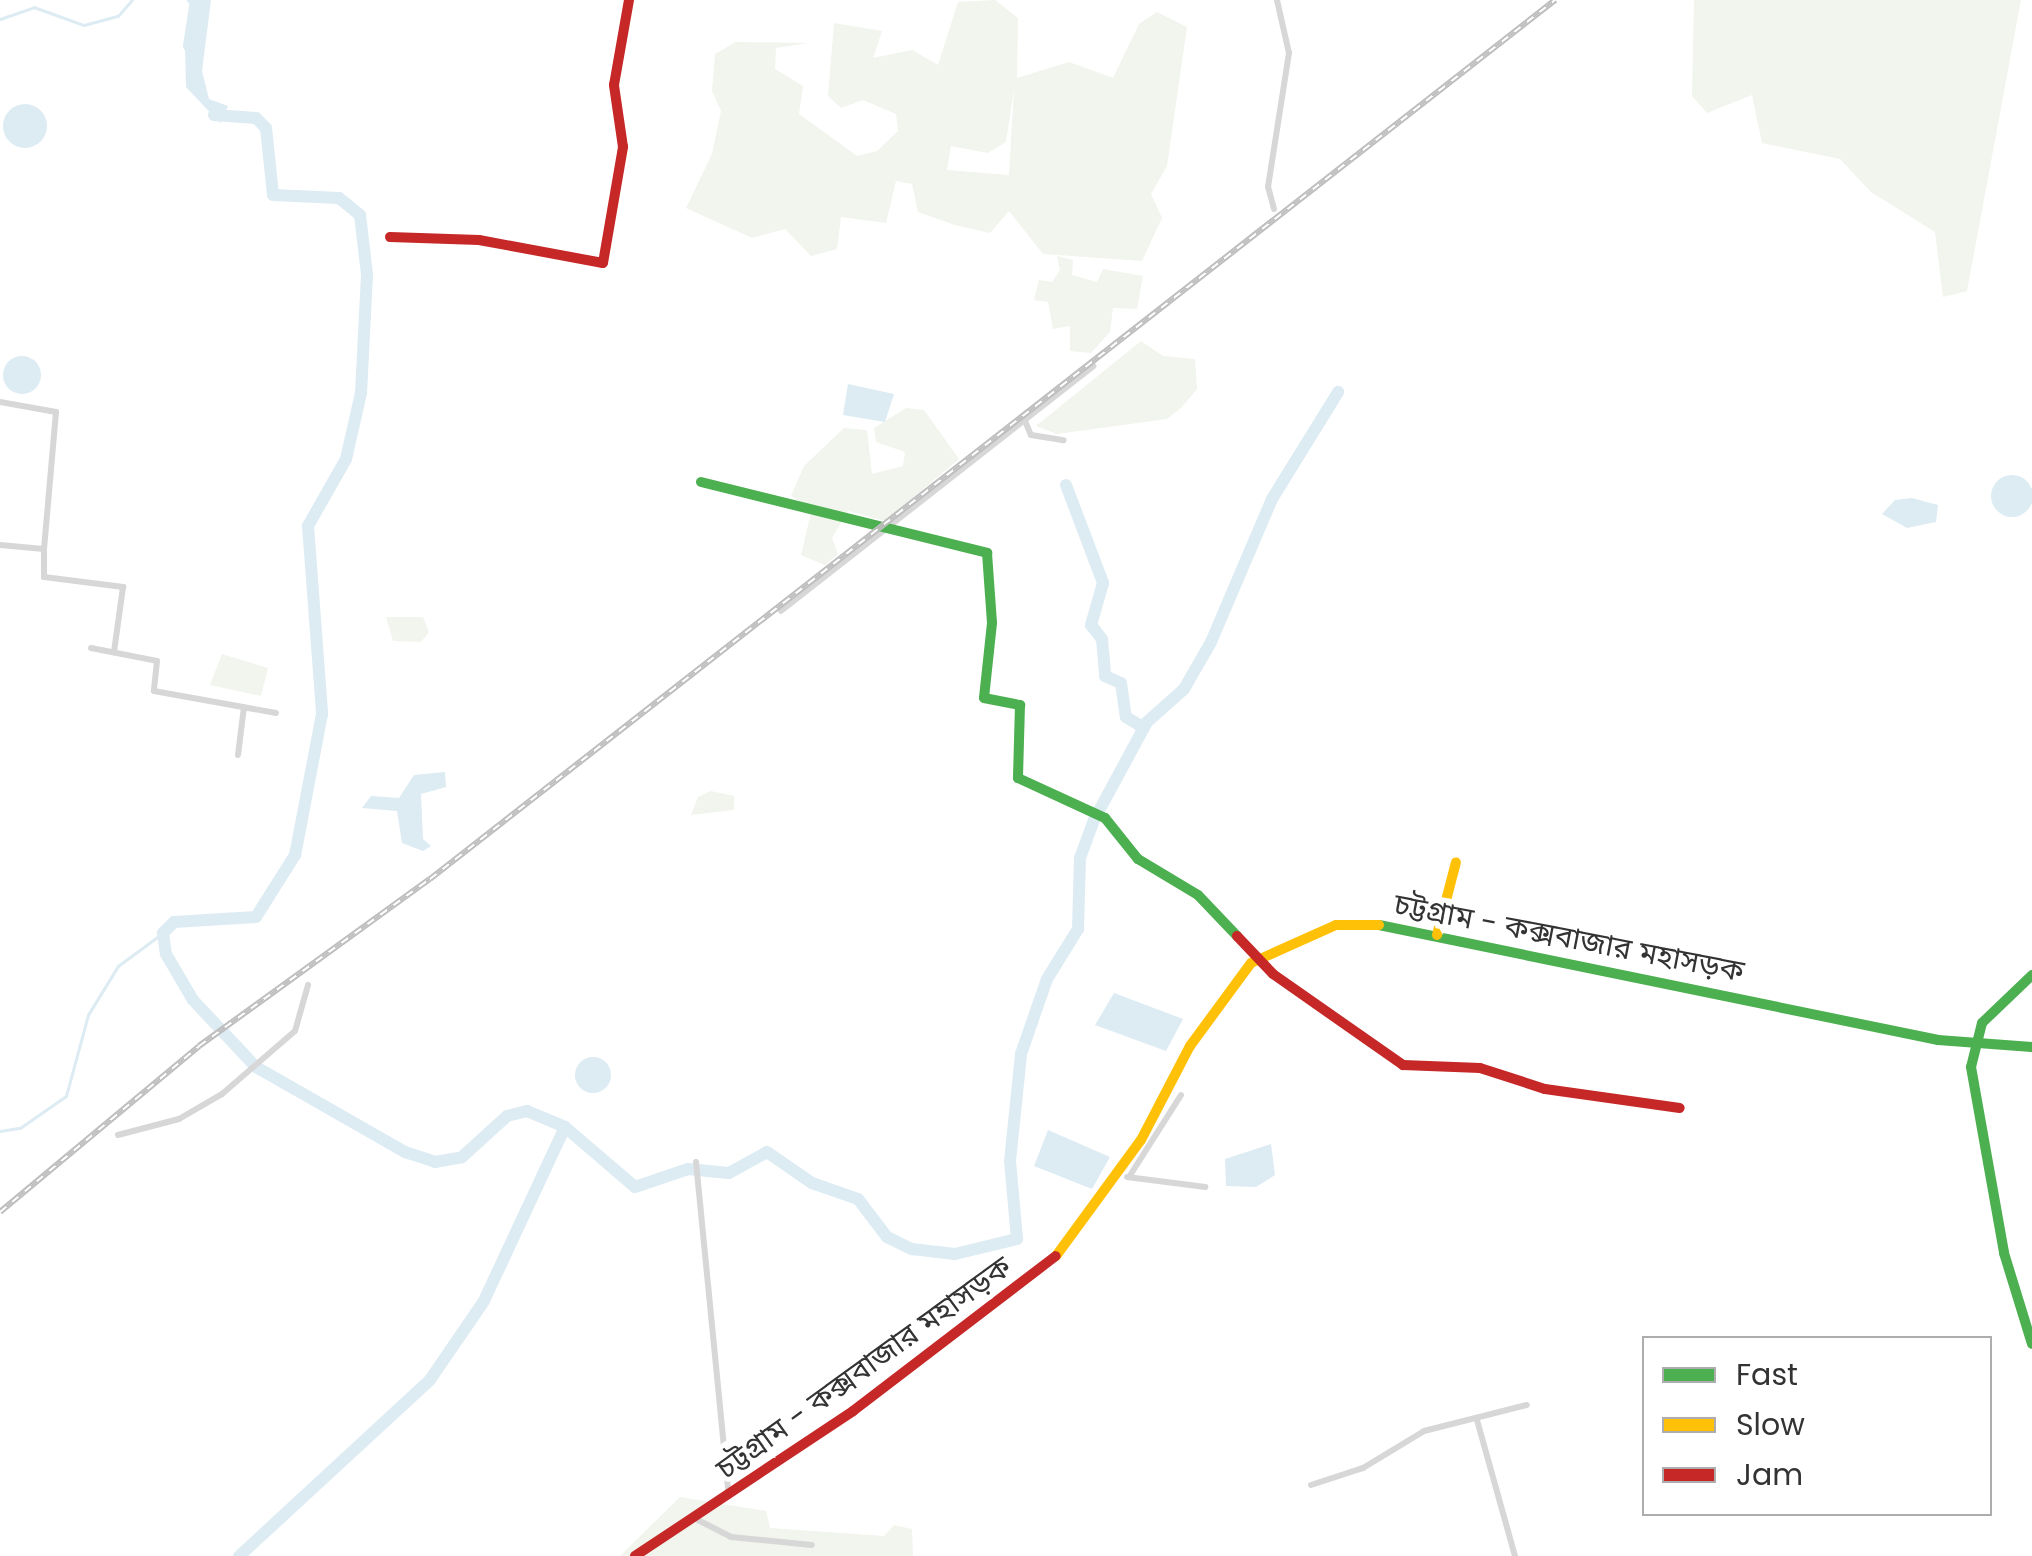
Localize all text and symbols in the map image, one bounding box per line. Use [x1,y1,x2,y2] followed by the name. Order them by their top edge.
[1391,886,1747,990] street label: চট্টগ্রাম - কক্সবাজার মহাসড়ক
[709,1249,1019,1487] street label: চট্টগ্রাম - কক্সবাজার মহাসড়ক
[1642,1336,1992,1516] legend
[1736,1353,1798,1396] text: Fast
[1736,1403,1805,1446] text: Slow
[1736,1453,1803,1496] text: Jam

